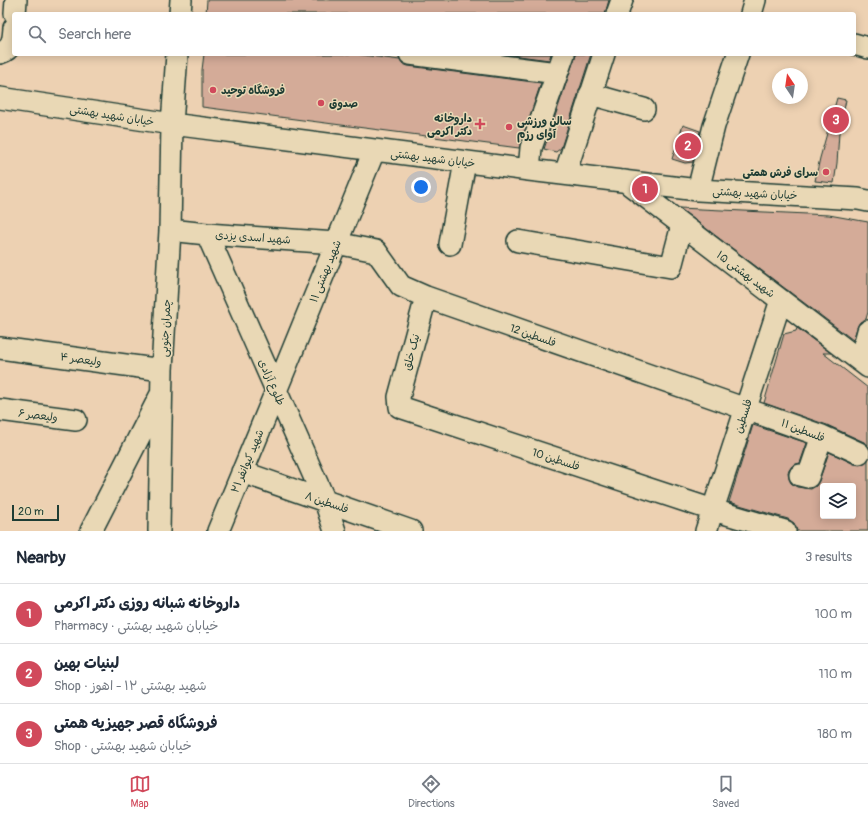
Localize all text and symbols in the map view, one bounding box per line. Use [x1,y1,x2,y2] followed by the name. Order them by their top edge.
[12,12,856,56] search box
[26,23,48,45] icon: search
[58,25,131,44] text: Search here
[772,68,808,104] north arrow
[221,83,285,98] place label: فروشگاه توحید
[208,85,218,95] marker: فروشگاه توحید
[329,97,358,111] place label: صدوق
[316,98,326,108] marker: صدوق
[69,102,155,130] street label: خیابان شهید بهشتی
[823,105,849,135] pin: 3
[427,112,472,139] place label: داروخانه دکتر اکرمی
[517,115,572,143] place label: سالن ورزشی آوای رزم
[475,119,485,129] marker: داروخانه دکتر اکرمی
[504,122,514,132] marker: سالن ورزشی آوای رزم
[675,131,701,161] pin: 2
[390,147,476,171] street label: خیابان شهید بهشتی
[743,166,818,180] place label: سرای فرش همتی
[821,167,831,177] marker: سرای فرش همتی
[632,174,658,204] pin: 1
[411,177,431,197] your location
[712,185,798,203] street label: خیابان شهید بهشتی
[215,228,291,247] street label: شهید اسدی یزدی
[307,238,345,305] street label: شهید بهشتی ۱۱
[713,248,777,301] street label: شهید بهشتی ۱۵
[157,299,175,357] street label: چمران جنوبی
[508,321,558,349] street label: فلسطین 12
[400,332,423,372] street label: نیک خلق
[59,350,102,369] street label: ولیعصر ۴
[254,357,288,408] street label: طلوع آزادی
[732,397,755,435] street label: فلسطین
[17,407,59,424] street label: ولیعصر ۶
[779,416,827,445] street label: فلسطین ۱۱
[228,427,268,495] street label: شهید کیوانفر ۲۱
[530,446,581,473] street label: فلسطین 10
[820,483,856,519] map controls
[820,483,856,519] button: layers
[303,489,350,516] street label: فلسطین ۸
[12,503,59,522] scale bar
[18,505,44,518] text: 20 m
[16,547,65,568] text: Nearby
[805,549,852,565] text: 3 results
[54,594,240,613] text: داروخانه شبانه روزی دکتر اکرمی
[26,606,32,622] text: 1
[815,606,852,622] text: 100 m
[54,618,218,634] text: Pharmacy · خیابان شهید بهشتی
[54,654,119,673] text: لبنیات بهین
[25,666,33,682] text: 2
[819,666,852,682] text: 110 m
[54,678,207,694] text: Shop · شهید بهشتی ۱۲ - اهوز
[54,714,218,733] text: فروشگاه قصر جهیزیه همتی
[25,726,33,742] text: 3
[817,726,852,742] text: 180 m
[54,738,192,754] text: Shop · خیابان شهید بهشتی
[129,773,151,810] tab: Map
[408,773,455,810] tab: Directions
[712,773,739,810] tab: Saved

